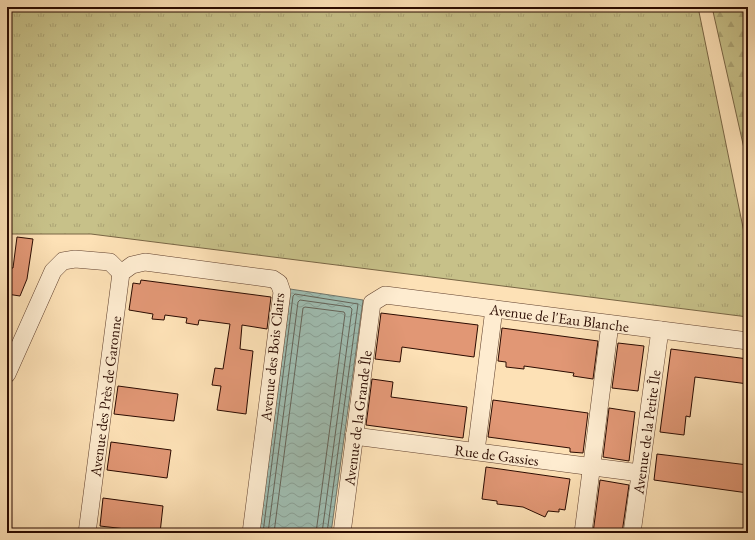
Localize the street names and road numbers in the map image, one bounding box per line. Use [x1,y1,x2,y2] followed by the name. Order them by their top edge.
[256,292,288,423] street label: Avenue des Bois Clairs
[488,299,630,335] street label: Avenue de l'Eau Blanche
[85,314,125,479] street label: Avenue des Près de Garonne
[339,349,375,488] street label: Avenue de la Grande Île
[628,369,664,496] street label: Avenue de la Petite Île
[453,440,540,469] street label: Rue de Gassies

